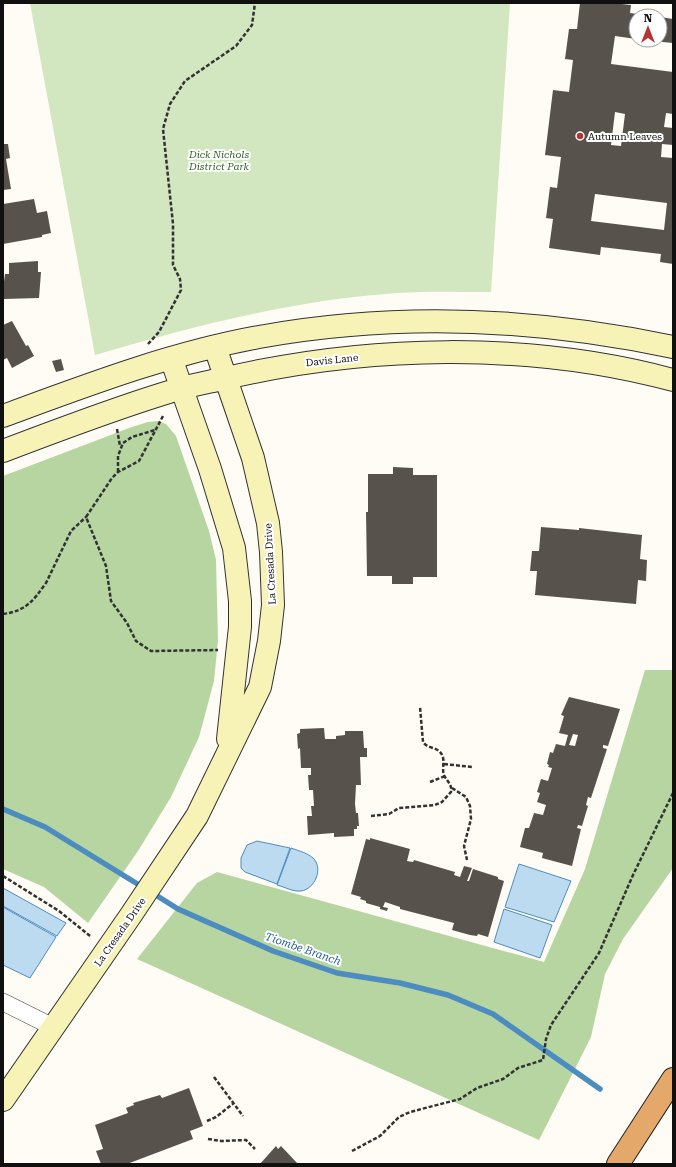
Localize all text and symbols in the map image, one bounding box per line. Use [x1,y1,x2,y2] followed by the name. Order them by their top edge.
[628,8,668,48] north arrow
[644,12,653,25] text: N
[575,131,585,141] marker: Autumn Leaves
[588,131,662,142] place label: Autumn Leaves
[188,149,250,172] park label: Dick Nichols District Park
[305,352,359,368] street label: Davis Lane
[262,523,278,605] street label: La Cresada Drive
[92,895,148,969] street label: La Cresada Drive
[263,930,343,968] water label: Tiombe Branch

